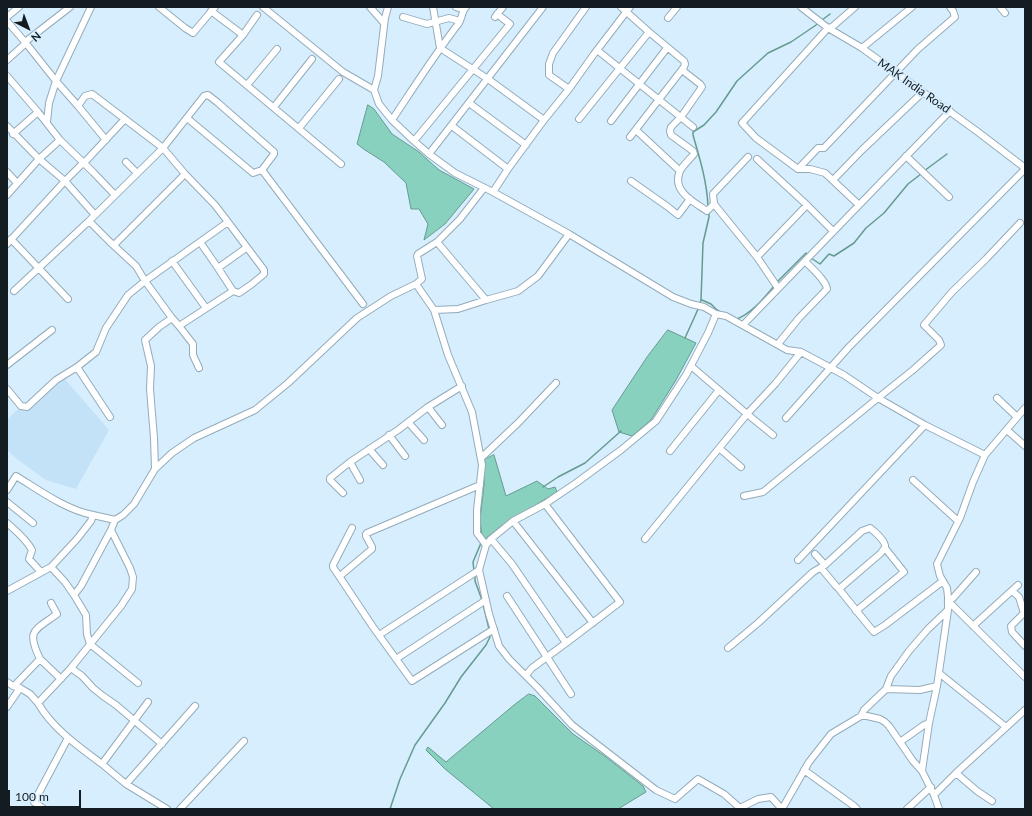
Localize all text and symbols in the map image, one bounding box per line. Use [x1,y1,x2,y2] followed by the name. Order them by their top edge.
[8,8,48,48] north arrow
[29,30,44,45] text: N
[875,56,953,116] street label: MAK India Road
[10,782,83,808] scale bar
[15,789,49,804] text: 100 m

